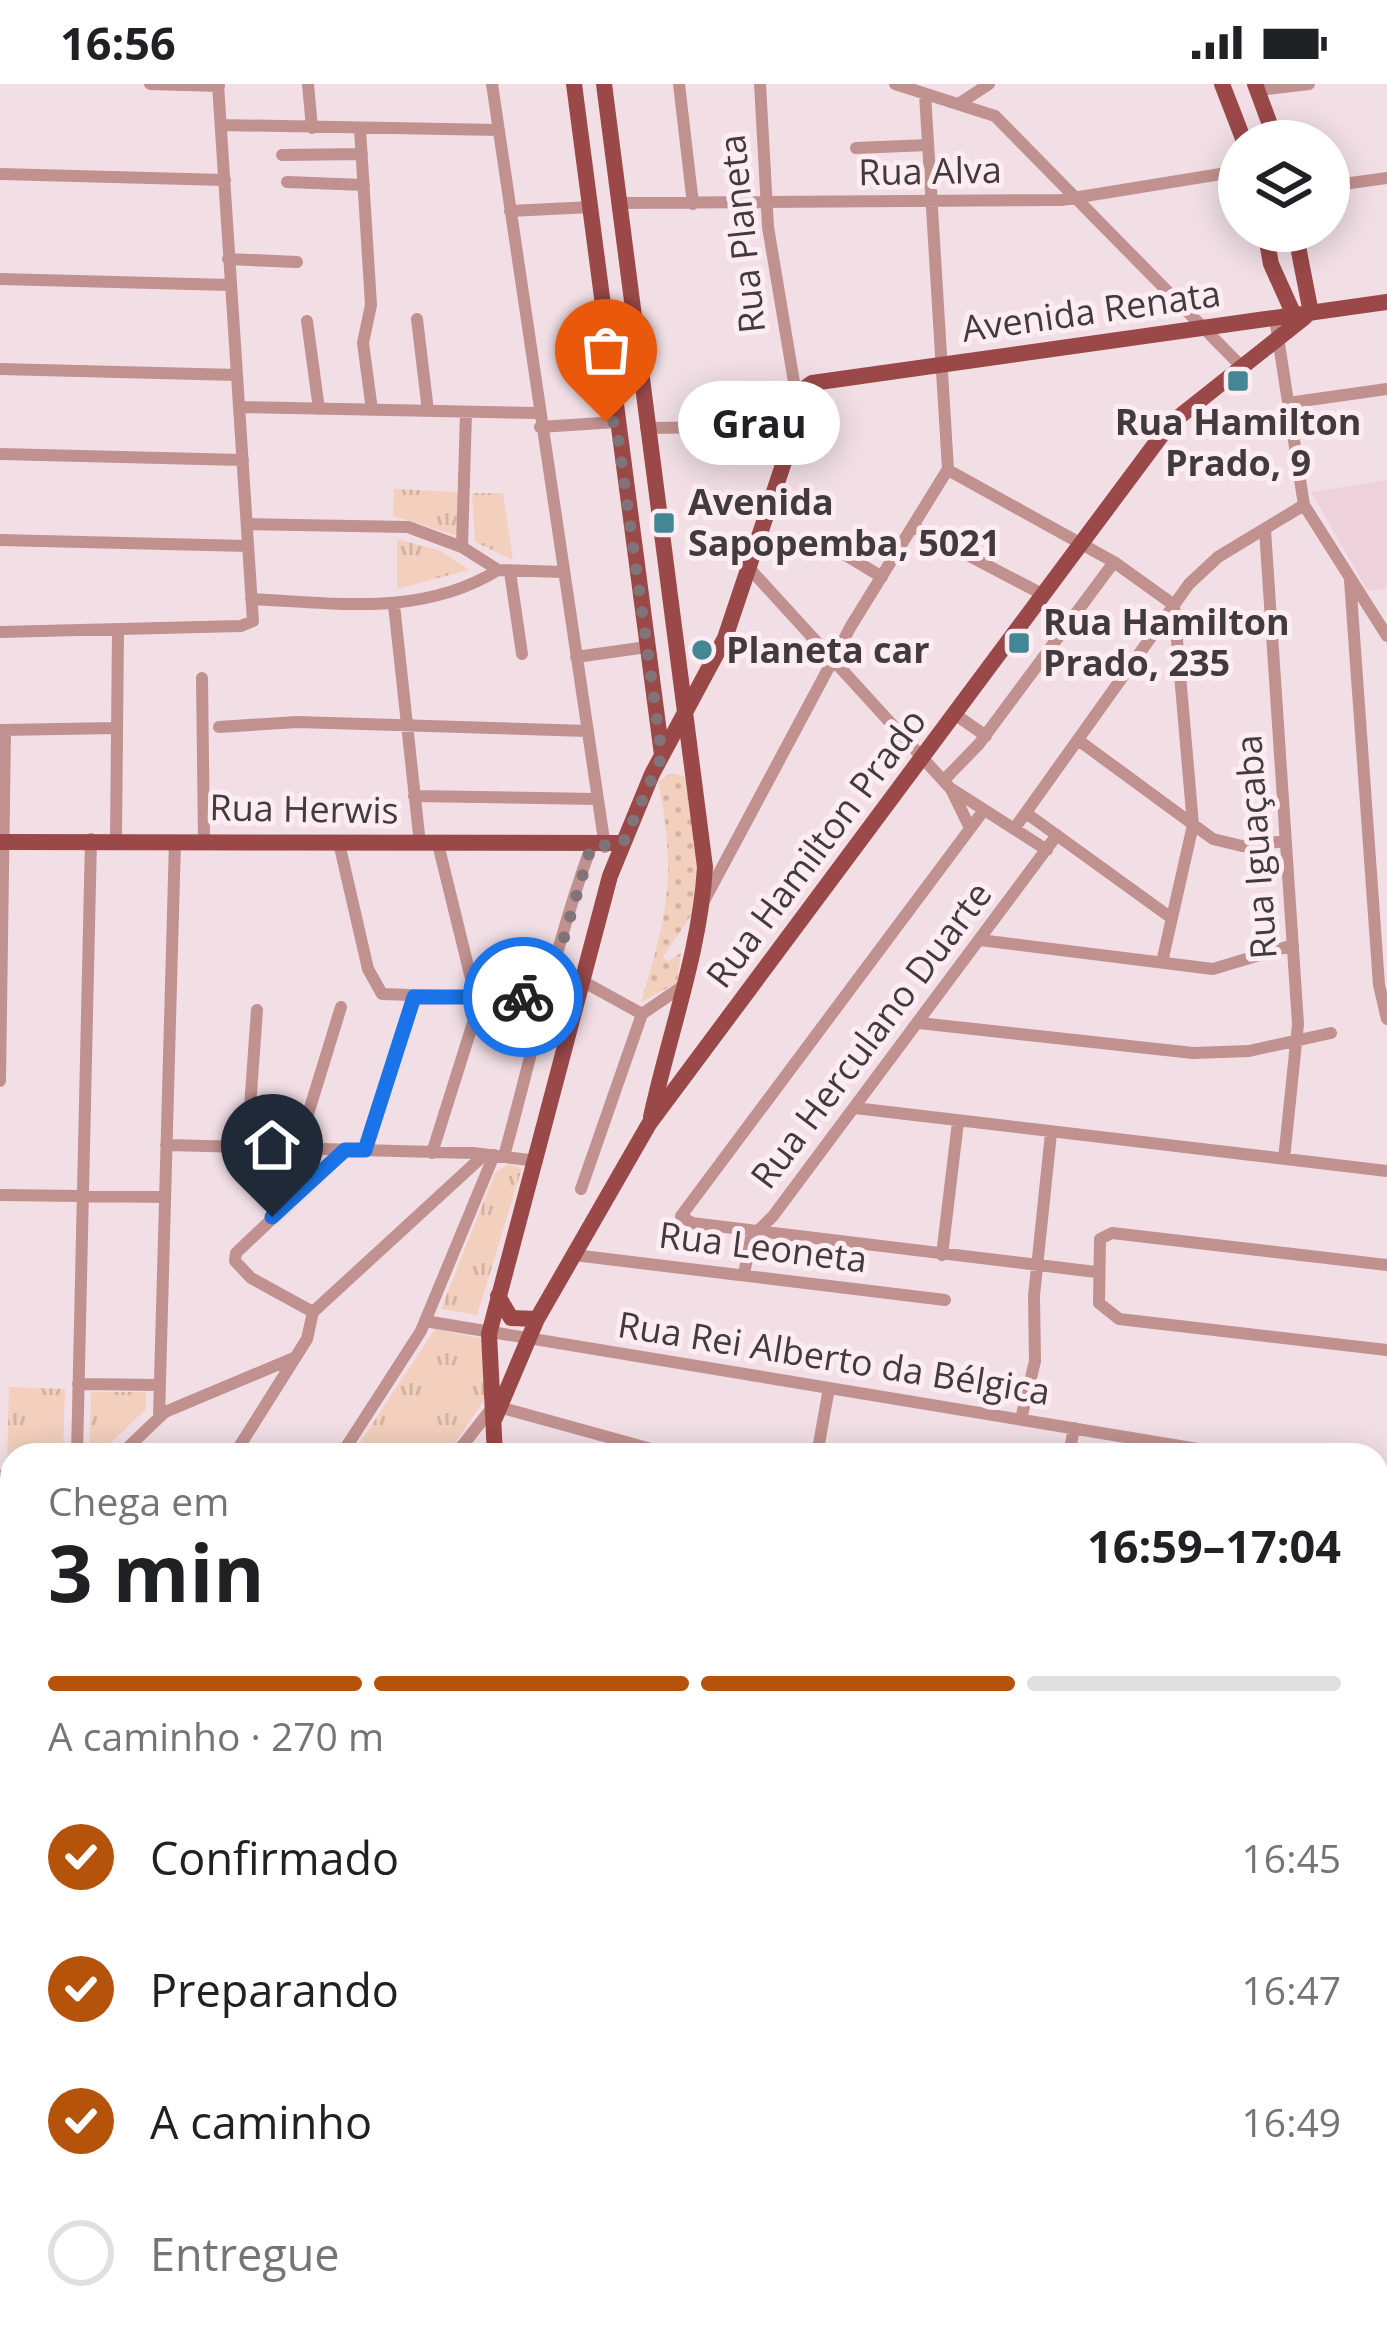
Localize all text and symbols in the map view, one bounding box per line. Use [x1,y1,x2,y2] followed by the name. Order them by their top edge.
[60,12,176,73] text: 16:56
[1218,120,1350,252] map controls
[1218,120,1350,252] button: layers
[707,132,776,336] street label: Rua Planeta
[858,145,1002,196] street label: Rua Alva
[958,268,1224,353] street label: Avenida Renata
[555,299,657,422] pin
[573,317,639,383] icon: bag
[1225,368,1251,394] marker: Rua Hamilton Prado, 9
[678,380,840,464] callout: Grau
[711,396,807,449] text: Grau
[1115,397,1361,487] place label: Rua Hamilton Prado, 9
[688,477,1001,567] place label: Avenida Sapopemba, 5021
[651,510,677,536] marker: Avenida Sapopemba, 5021
[1043,597,1290,687] place label: Rua Hamilton Prado, 235
[726,625,930,674] place label: Planeta car
[1006,630,1032,656] marker: Rua Hamilton Prado, 235
[689,637,715,663] marker: Planeta car
[694,698,937,997] street label: Rua Hamilton Prado
[1223,733,1288,961] street label: Rua Iguaçaba
[209,782,399,835] street label: Rua Herwis
[739,871,1002,1198] street label: Rua Herculano Duarte
[463,937,583,1057] courier
[490,964,556,1030] icon: bike
[221,1094,323,1217] pin
[239,1112,305,1178] icon: home
[656,1209,870,1284] street label: Rua Leoneta
[614,1299,1054,1416] street label: Rua Rei Alberto da Bélgica
[48,1474,229,1527] text: Chega em
[1087,1515,1341,1576] text: 16:59–17:04
[48,1519,265,1625] text: 3 min
[48,1709,384,1762] text: A caminho · 270 m
[48,1824,114,1890] icon: check
[150,1827,399,1888] text: Confirmado
[1242,1831,1341,1884] text: 16:45
[48,1956,114,2022] icon: check
[150,1959,399,2020] text: Preparando
[1242,1963,1341,2016] text: 16:47
[48,2088,114,2154] icon: check
[150,2091,372,2152] text: A caminho
[1242,2095,1341,2148] text: 16:49
[150,2223,340,2284] text: Entregue

